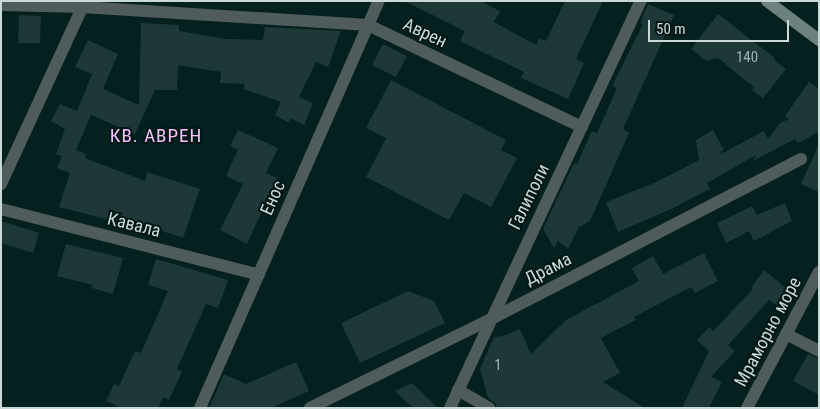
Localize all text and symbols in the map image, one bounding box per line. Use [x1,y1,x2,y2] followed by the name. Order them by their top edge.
[650,10,791,42] scale bar
[400,14,450,52] street label: Аврен
[656,20,686,38] text: 50 m
[736,49,758,67] house number: 140
[109,125,203,147] district label: КВ. АВРЕН
[504,161,554,233] street label: Галиполи
[256,177,290,219] street label: Енос
[105,208,163,242] street label: Кавала
[521,248,575,290] street label: Драма
[730,274,806,390] street label: Мраморно море
[494,357,502,375] house number: 1

